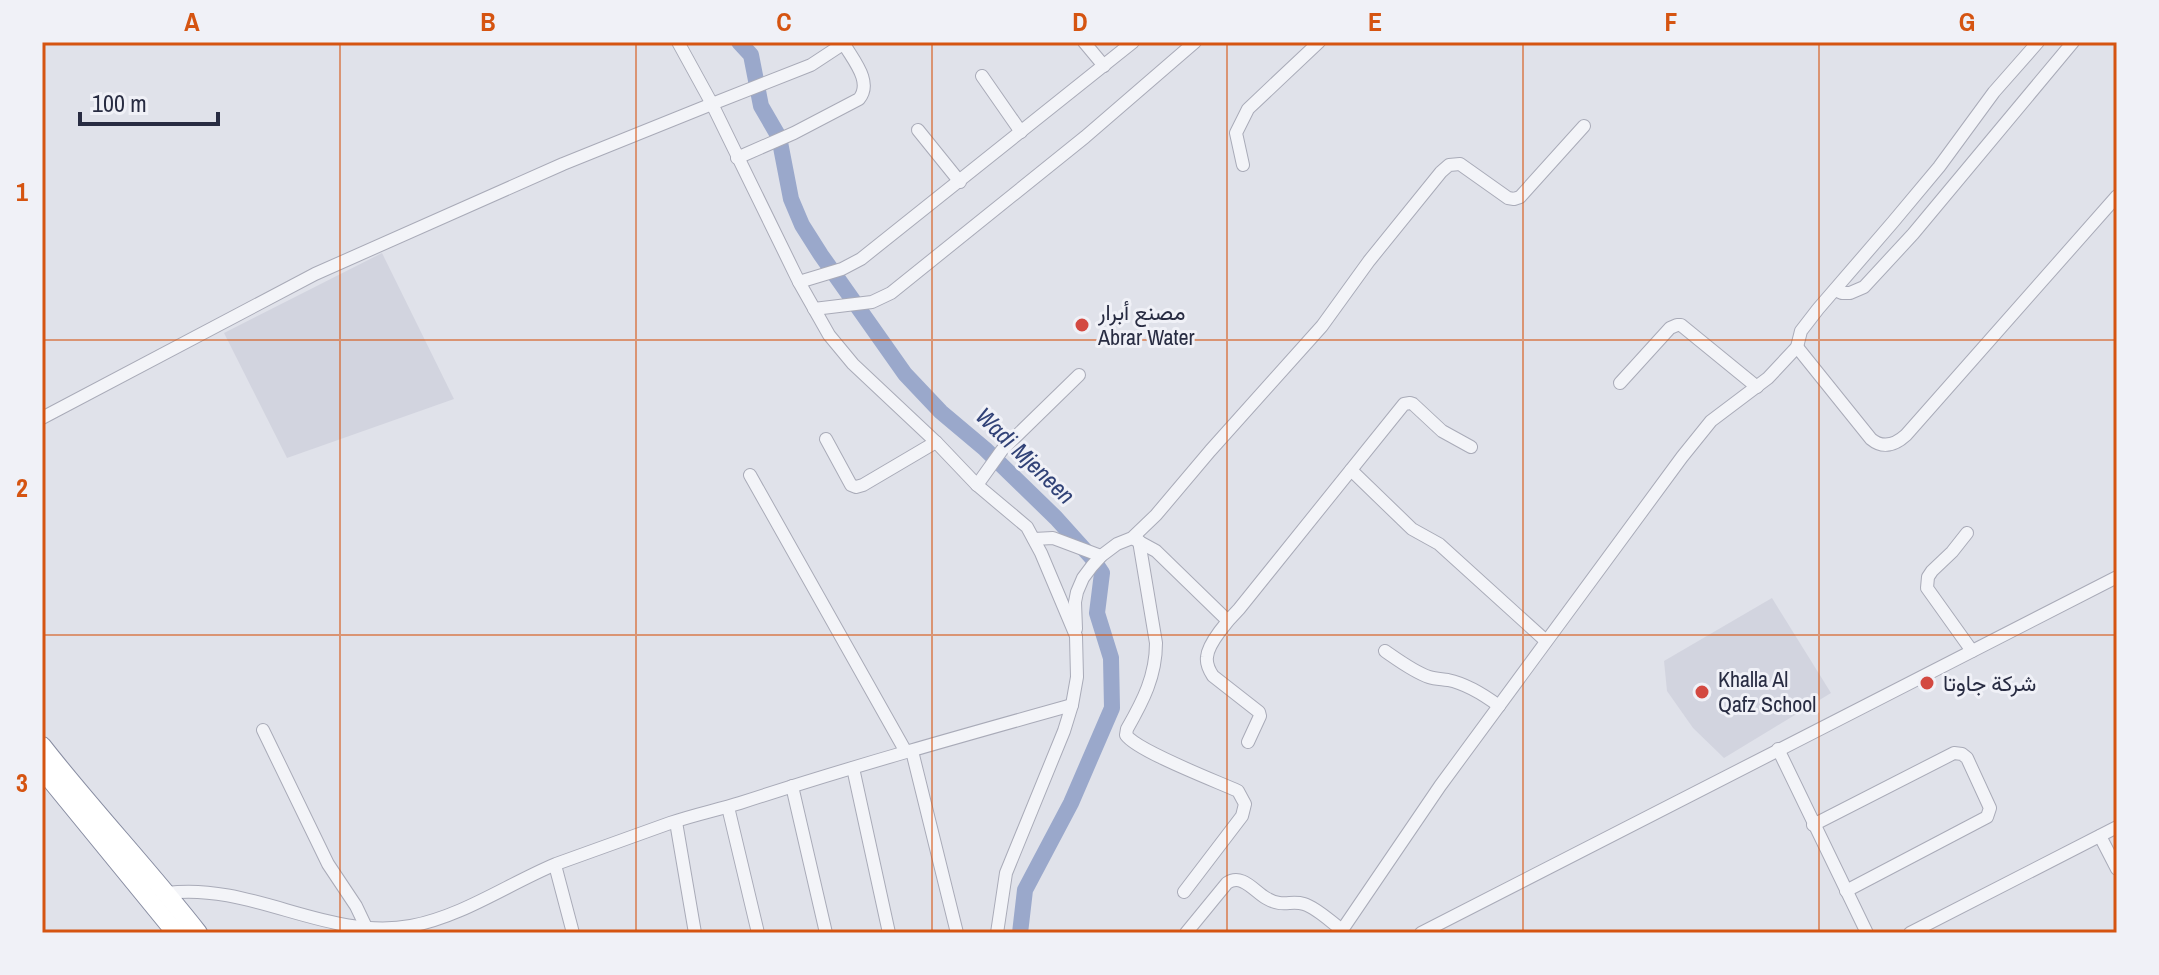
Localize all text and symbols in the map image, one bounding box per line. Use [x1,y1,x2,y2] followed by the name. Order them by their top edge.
[184,4,200,39] text: A
[480,4,496,39] text: B
[776,4,792,39] text: C
[1072,4,1088,39] text: D
[1368,4,1382,39] text: E
[1664,4,1678,39] text: F
[1959,4,1975,39] text: G
[80,76,218,126] scale bar
[92,87,147,119] text: 100 m
[16,174,28,209] text: 1
[1097,297,1195,352] place label: مصنع أبرار Abrar Water
[1073,316,1091,334] marker: مصنع أبرار Abrar Water
[969,400,1082,511] water label: Wadi Mjeneen
[16,470,28,505] text: 2
[1718,664,1816,719] place label: Khalla Al Qafz School
[1943,668,2036,698] place label: شركة جاوتا
[1918,674,1936,692] marker: شركة جاوتا
[1693,683,1711,701] marker: Khalla Al Qafz School
[16,765,28,800] text: 3

